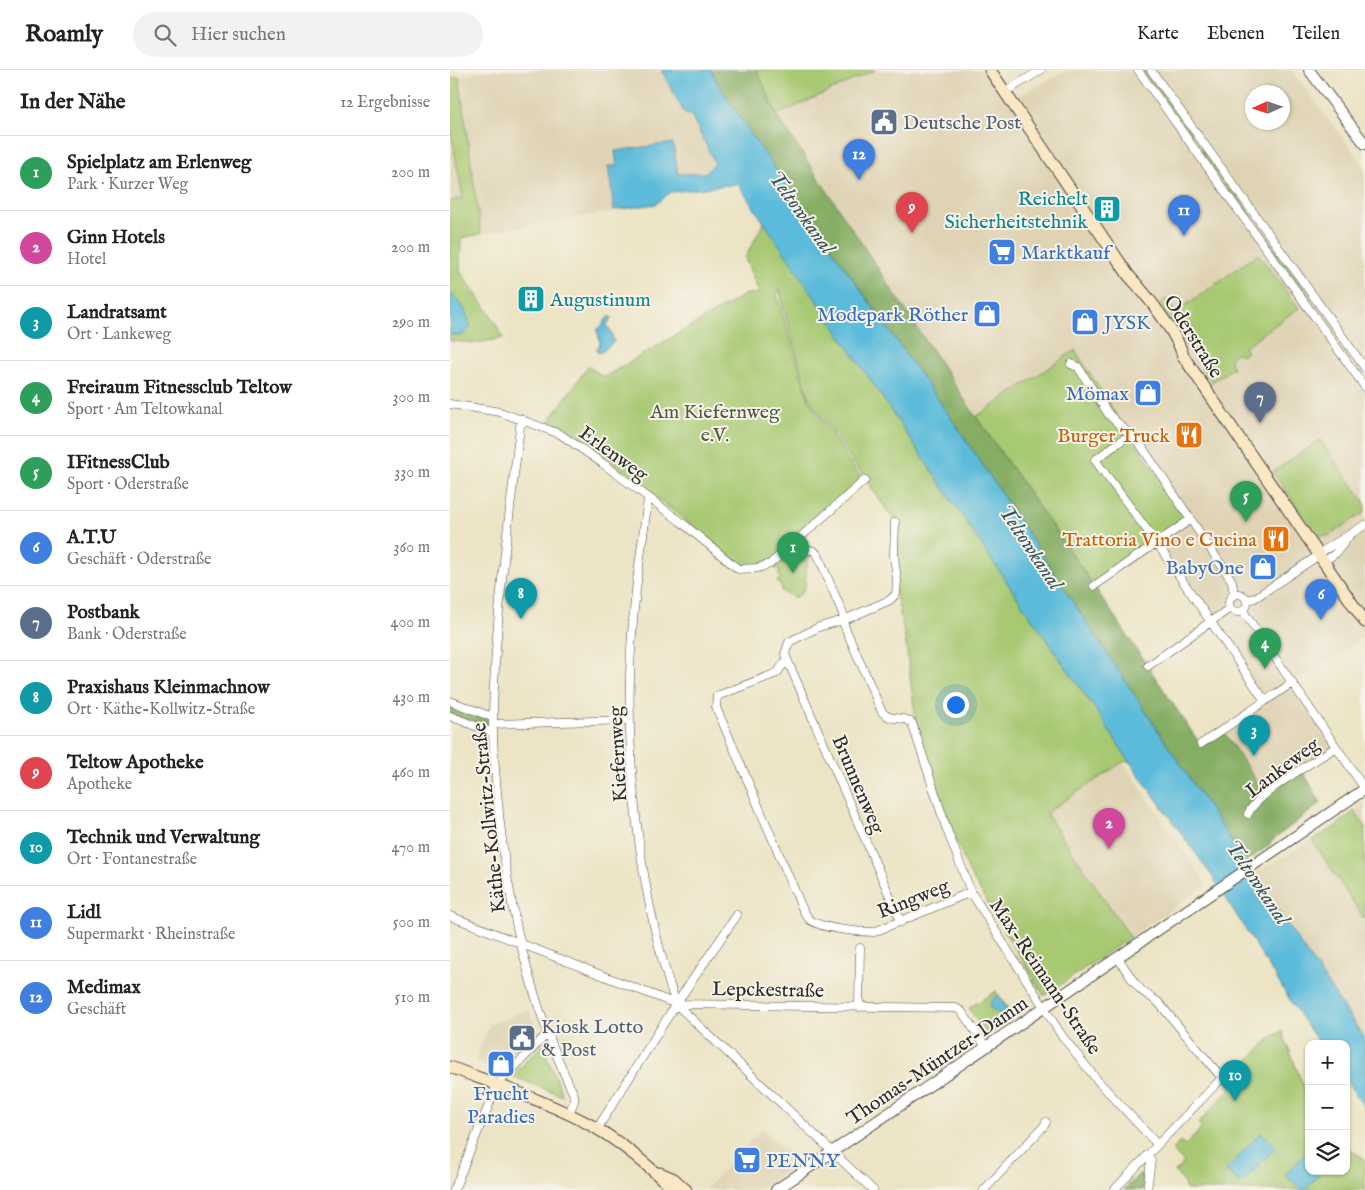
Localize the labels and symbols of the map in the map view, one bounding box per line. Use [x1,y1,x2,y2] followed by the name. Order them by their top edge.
[1245,85,1290,130] north arrow
[869,107,899,137] public building icon: Deutsche Post
[903,111,1021,136] place label: Deutsche Post
[843,139,875,180] pin: 12
[761,166,841,262] water label: Teltowkanal
[944,187,1088,235] place label: Reichelt Sicherheitstehnik
[896,192,928,233] pin: 9
[1092,194,1122,224] building icon: Reichelt Sicherheitstehnik
[1168,195,1200,236] pin: 11
[987,237,1017,267] supermarket icon: Marktkauf
[1021,241,1114,266] place label: Marktkauf
[516,284,546,314] building icon: Augustinum
[549,288,651,313] place label: Augustinum
[1157,291,1228,383] street label: Oderstraße
[972,299,1002,329] shop icon: Modepark Röther
[817,303,969,328] place label: Modepark Röther
[1070,307,1100,337] shop icon: JYSK
[1102,311,1151,336] place label: JYSK
[1133,378,1163,408] shop icon: Mömax
[1066,382,1129,407] place label: Mömax
[1244,382,1276,423] pin: 7
[649,400,781,448] park label: Am Kiefernweg e.V.
[1174,420,1204,450] restaurant icon: Burger Truck
[574,421,653,488] street label: Erlenweg
[1057,424,1170,449] place label: Burger Truck
[1230,481,1262,522] pin: 5
[992,500,1069,597] water label: Teltowkanal
[1261,524,1291,554] restaurant icon: Trattoria Vino e Cucina
[1062,528,1257,553] place label: Trattoria Vino e Cucina
[777,532,809,573] pin: 1
[1248,552,1278,582] shop icon: BabyOne
[1165,556,1244,581] place label: BabyOne
[505,578,537,619] pin: 8
[1305,579,1337,620] pin: 6
[1249,628,1281,669] pin: 4
[943,692,969,718] your location
[603,704,633,803] street label: Kiefernweg
[1238,715,1270,756] pin: 3
[467,722,512,914] street label: Käthe-Kollwitz-Straße
[826,731,890,839] street label: Brunnenweg
[1241,732,1326,804] street label: Lankeweg
[1093,808,1125,849] pin: 2
[1219,835,1296,932] water label: Teltowkanal
[874,873,954,925] street label: Ringweg
[983,894,1106,1060] street label: Max-Reimann-Straße
[712,977,824,1004] street label: Lepckestraße
[842,991,1033,1131] street label: Thomas-Müntzer-Damm
[541,1015,643,1063] place label: Kiosk Lotto & Post
[507,1023,537,1053] public building icon: Kiosk Lotto & Post
[486,1049,516,1079] shop icon: Frucht Paradies
[1219,1060,1251,1101] pin: 10
[467,1082,535,1130] place label: Frucht Paradies
[732,1145,762,1175] supermarket icon: PENNY
[766,1149,841,1174] place label: PENNY

